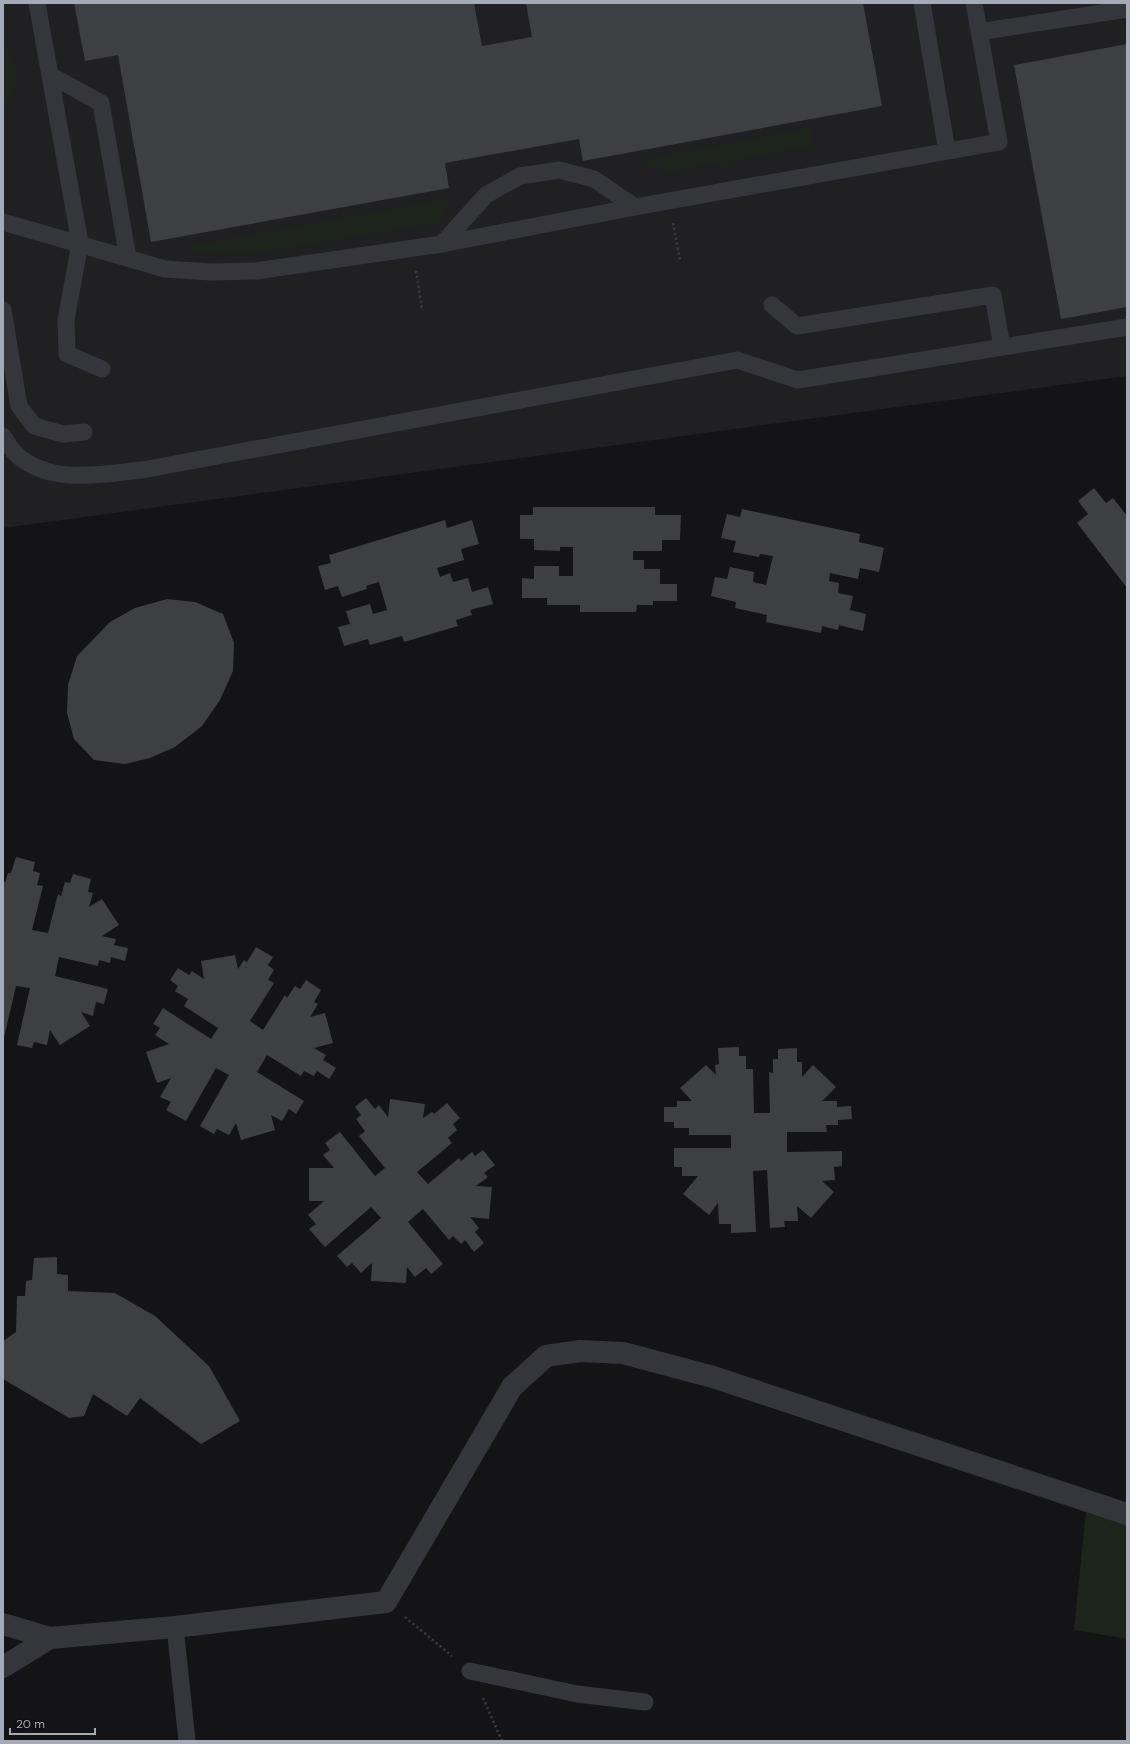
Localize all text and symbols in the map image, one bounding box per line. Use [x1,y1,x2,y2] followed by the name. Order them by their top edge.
[10,1710,95,1736] scale bar
[16,1716,45,1732] text: 20 m

